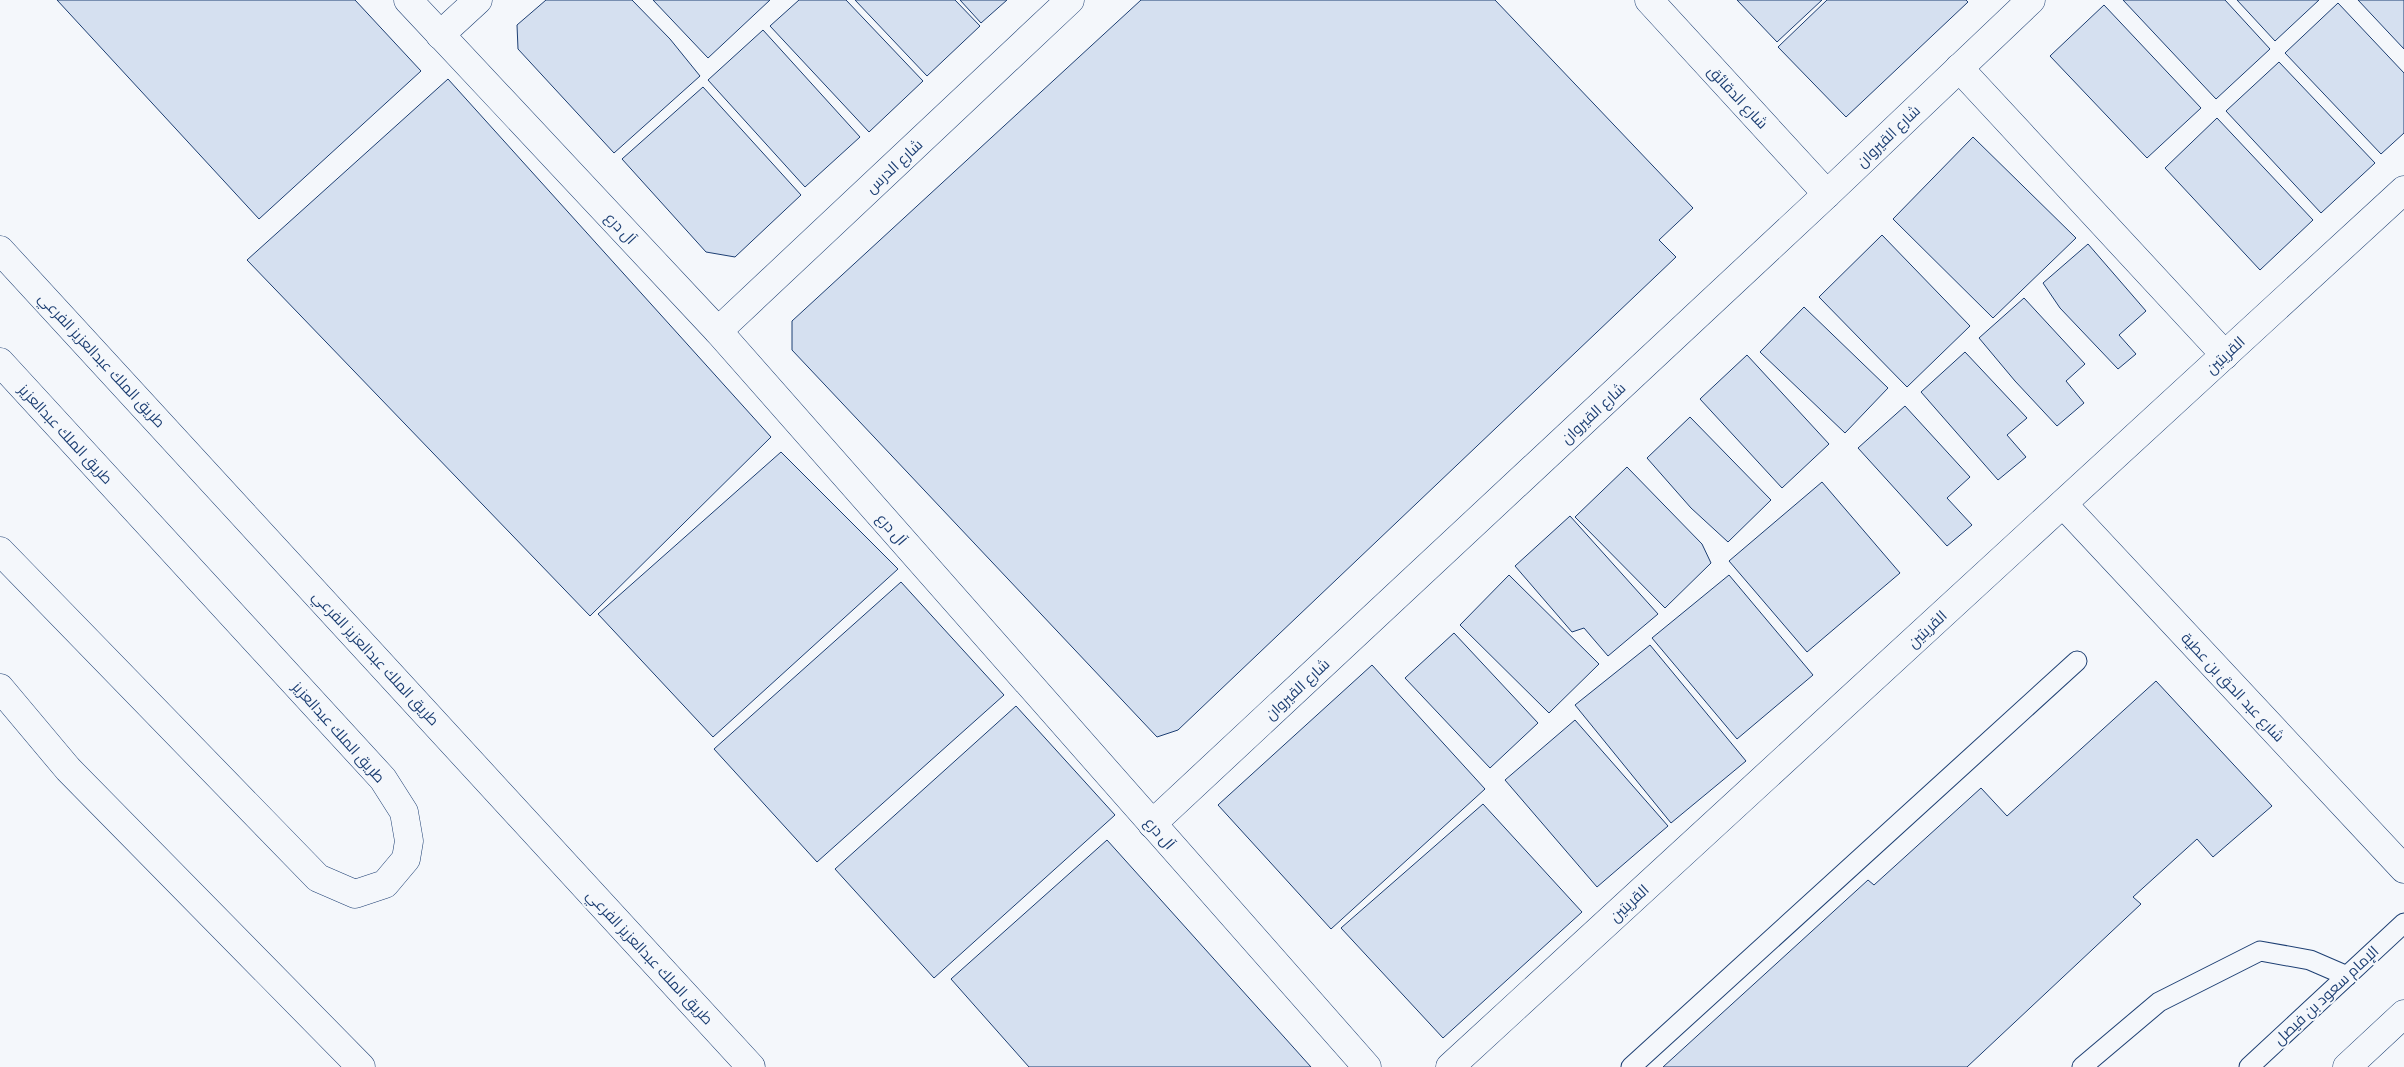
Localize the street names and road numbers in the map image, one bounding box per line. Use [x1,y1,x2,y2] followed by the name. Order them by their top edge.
[1702,61,1772,134] street label: شارع الدقائق
[1852,101,1925,173] street label: شارع القيروان
[862,135,928,199] street label: شارع الدرس
[600,208,641,249] street label: آل درع
[32,289,169,433] street label: طريق الملك عبدالعزيز الفرعي
[2201,332,2249,379] street label: القريتين
[1557,378,1631,449] street label: شارع القيروان
[13,379,117,489] street label: طريق الملك عبدالعزيز
[871,509,911,551] street label: آل درع
[306,587,443,731] street label: طريق الملك عبدالعزيز الفرعي
[1903,606,1951,653] street label: القريتين
[2176,628,2289,747] street label: شارع عبد الحق بن عطية
[1261,654,1335,725] street label: شارع القيروان
[287,677,389,787] street label: طريق الملك عبدالعزيز
[1139,813,1179,855] street label: آل درع
[1605,880,1653,927] street label: القريتين
[580,886,717,1030] street label: طريق الملك عبدالعزيز الفرعي
[2270,941,2383,1049] street label: الإمام سعود بن فيصل

